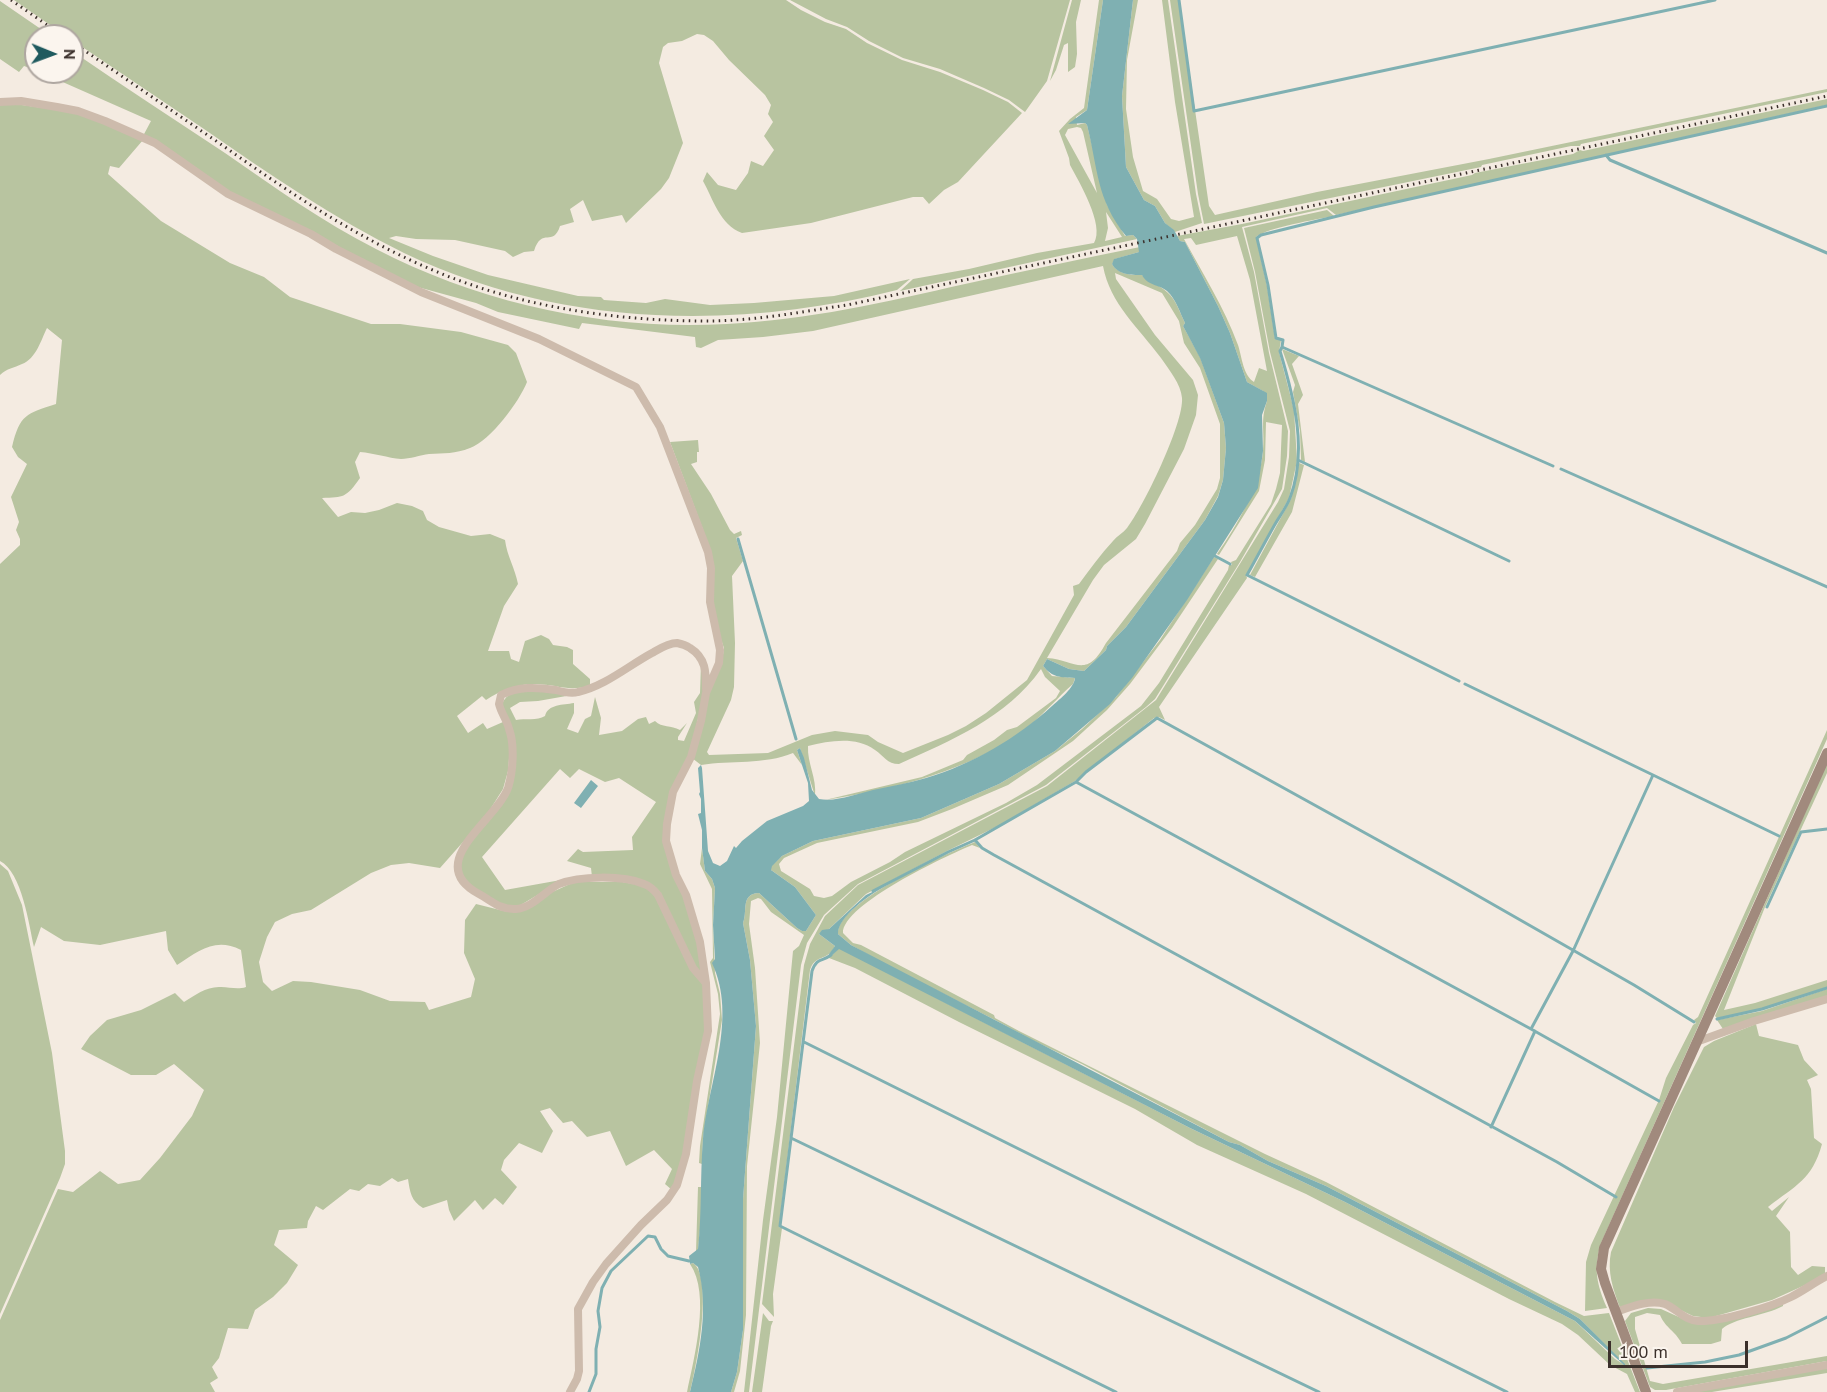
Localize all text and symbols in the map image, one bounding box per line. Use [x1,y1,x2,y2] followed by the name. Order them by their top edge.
[24,24,84,84] north arrow
[60,49,80,60] text: N
[1611,1329,1750,1367] scale bar
[1619,1340,1668,1363] text: 100 m

